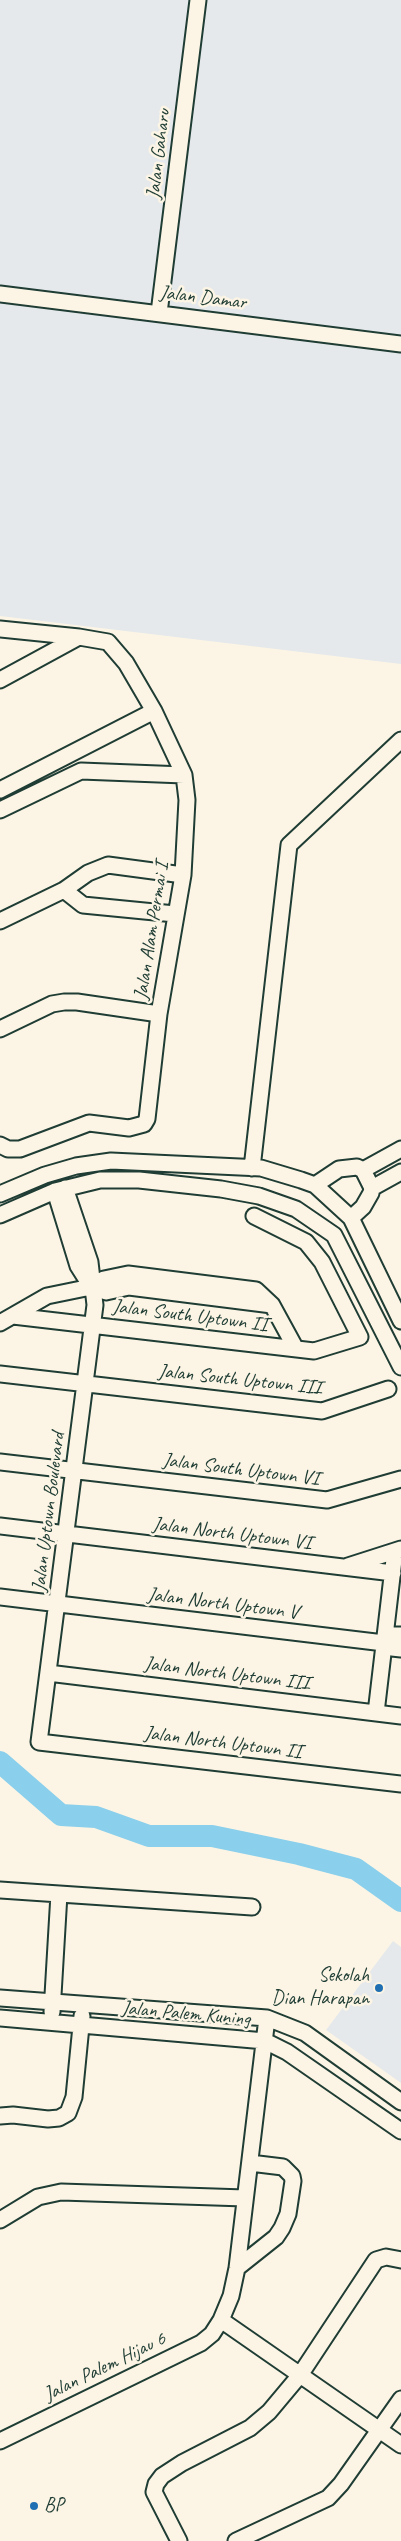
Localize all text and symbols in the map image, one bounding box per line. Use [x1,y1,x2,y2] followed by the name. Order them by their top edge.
[142,108,176,200] street label: Jalan Gaharu
[159,281,247,315] street label: Jalan Damar
[129,861,175,1001] street label: Jalan Alam Permai I
[111,1295,269,1337] street label: Jalan South Uptown II
[157,1359,323,1401] street label: Jalan South Uptown III
[27,1431,71,1593] street label: Jalan Uptown Boulevard
[161,1448,321,1492] street label: Jalan South Uptown VI
[151,1512,313,1556] street label: Jalan North Uptown VI
[146,1583,300,1625] street label: Jalan North Uptown V
[143,1652,311,1696] street label: Jalan North Uptown III
[143,1721,303,1765] street label: Jalan North Uptown II
[272,1964,369,2011] place label: Sekolah Dian Harapan
[373,1982,385,1994] marker: Sekolah Dian Harapan
[121,1996,251,2032] street label: Jalan Palem Kuning
[40,2327,170,2407] street label: Jalan Palem Hijau 6
[44,2494,64,2518] place label: BP
[28,2500,40,2512] marker: BP

